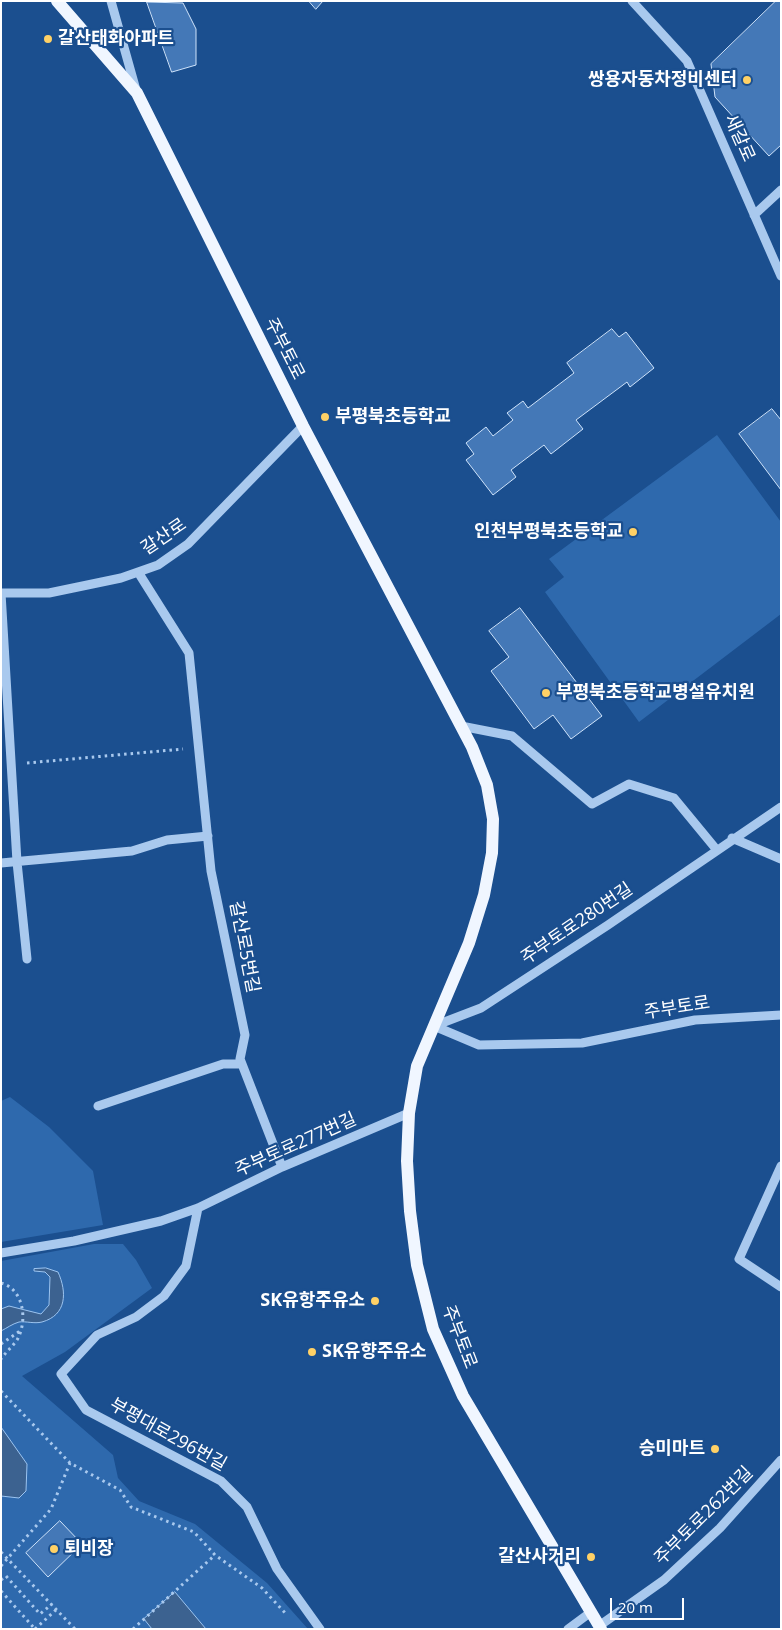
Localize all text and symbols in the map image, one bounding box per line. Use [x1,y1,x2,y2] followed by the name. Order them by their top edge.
[58,28,174,50] place label: 갈산태화아파트
[42,33,54,45] marker: 갈산태화아파트
[588,69,737,91] place label: 쌍용자동차정비센터
[741,74,753,86] marker: 쌍용자동차정비센터
[719,111,759,165] street label: 새갈로
[259,315,309,383] street label: 주부토로
[335,406,451,428] place label: 부평북초등학교
[319,411,331,423] marker: 부평북초등학교
[137,514,191,560] street label: 갈산로
[474,521,623,543] place label: 인천부평북초등학교
[627,526,639,538] marker: 인천부평북초등학교
[556,682,755,704] place label: 부평북초등학교병설유치원
[540,687,552,699] marker: 부평북초등학교병설유치원
[517,879,637,969] street label: 주부토로280번길
[225,899,263,995] street label: 갈산로5번길
[643,992,711,1024] street label: 주부토로
[232,1109,360,1181] street label: 주부토로277번길
[260,1290,365,1312] place label: SK유항주유소
[369,1295,381,1307] marker: SK유항주유소
[437,1302,481,1372] street label: 주부토로
[322,1341,427,1363] place label: SK유향주유소
[306,1346,318,1358] marker: SK유향주유소
[106,1394,230,1476] street label: 부평대로296번길
[639,1438,705,1460] place label: 승미마트
[709,1443,721,1455] marker: 승미마트
[650,1462,758,1570] street label: 주부토로262번길
[64,1538,114,1560] place label: 퇴비장
[48,1543,60,1555] marker: 퇴비장
[498,1546,581,1568] place label: 갈산사거리
[585,1551,597,1563] marker: 갈산사거리
[612,1588,686,1620] scale bar
[618,1597,653,1617] text: 20 m

